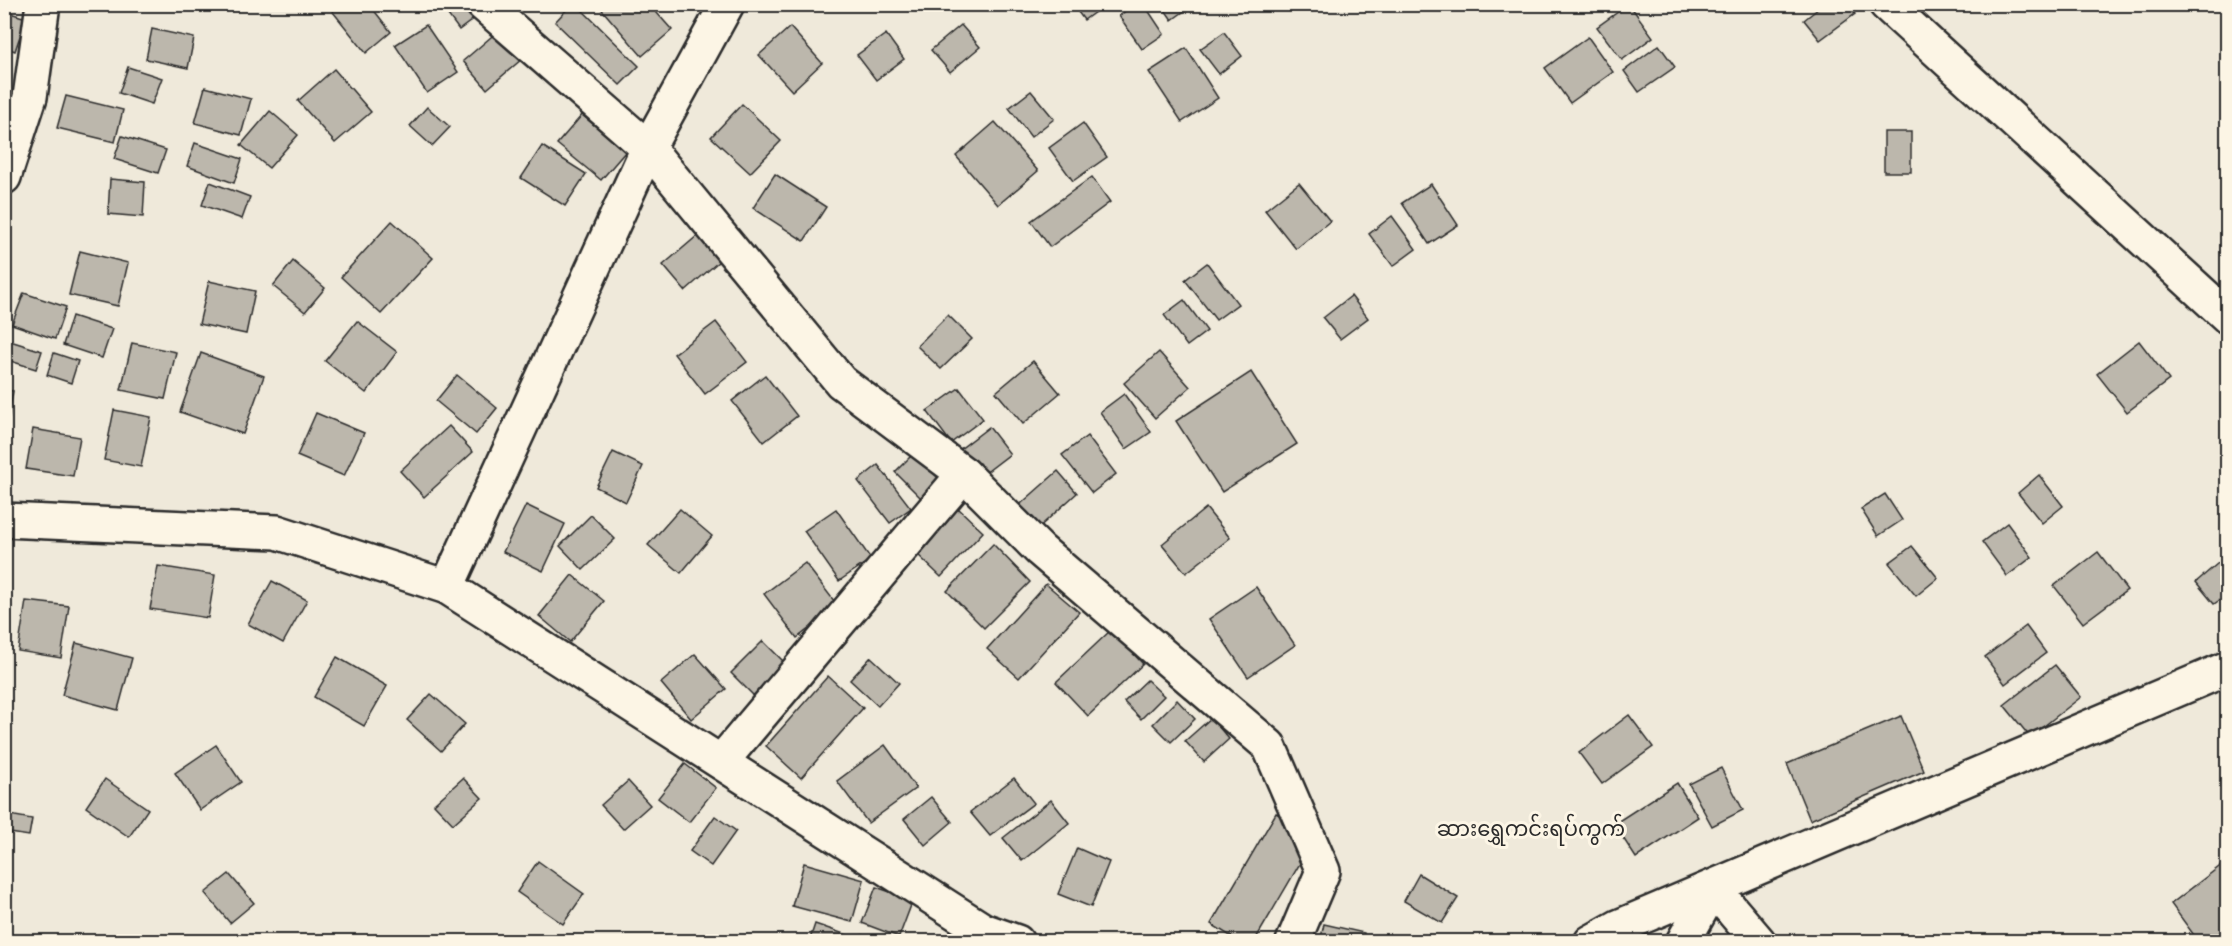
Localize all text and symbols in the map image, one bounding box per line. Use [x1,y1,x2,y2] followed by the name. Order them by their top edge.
[1437,813,1625,846] district label: ဆားရွှေကင်းရပ်ကွက်

